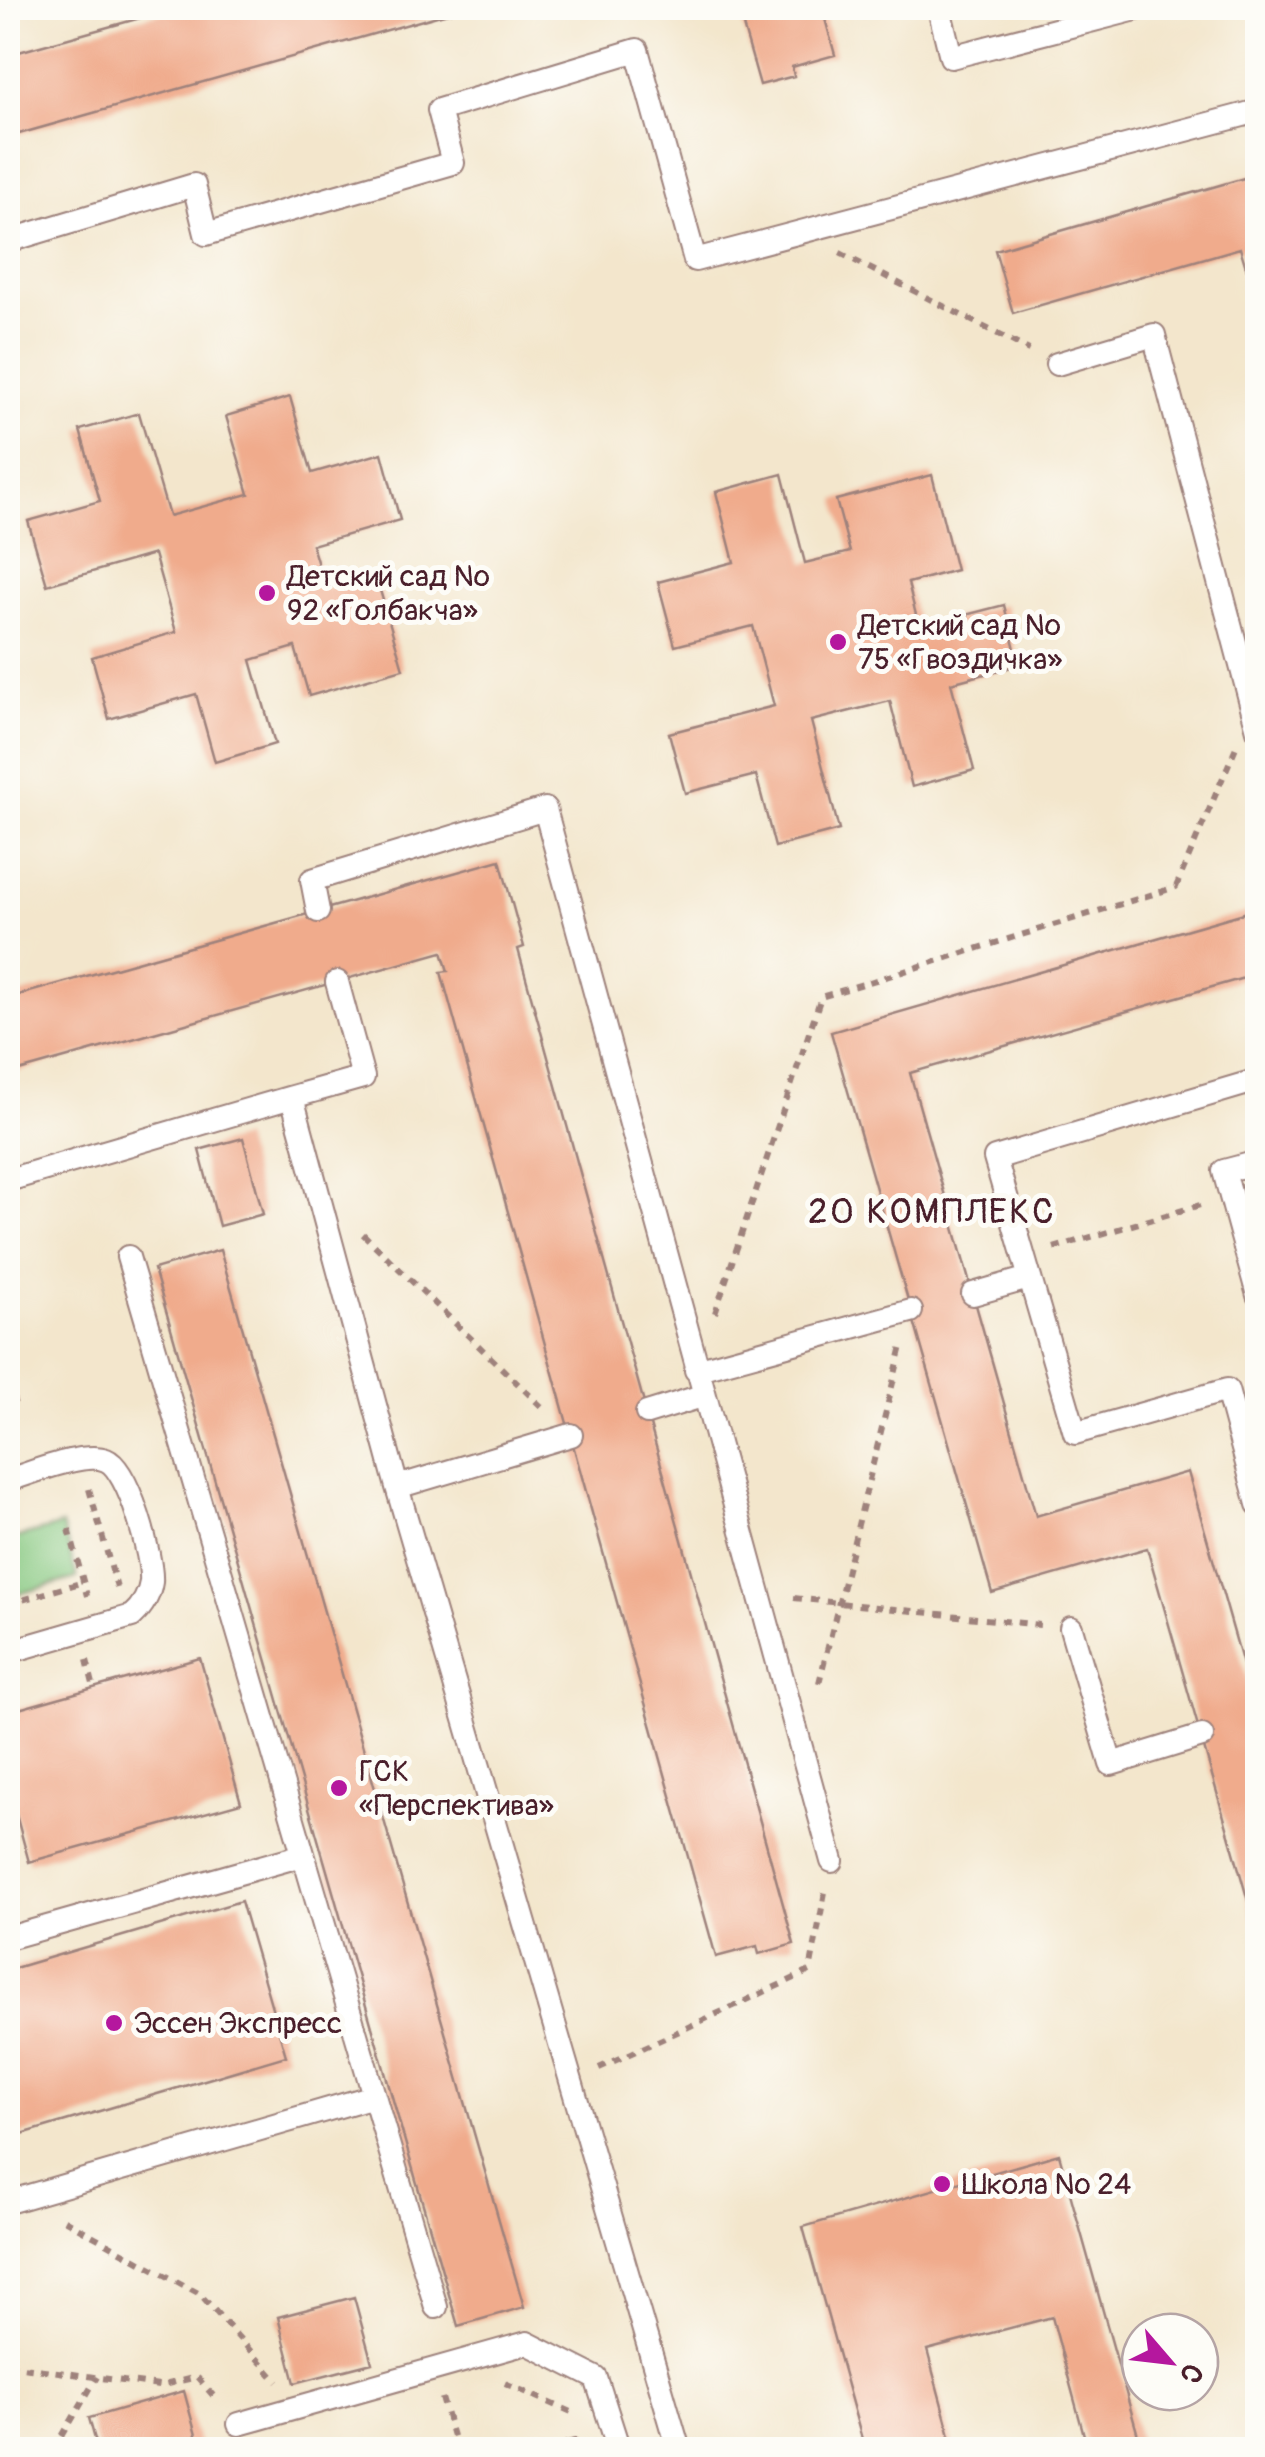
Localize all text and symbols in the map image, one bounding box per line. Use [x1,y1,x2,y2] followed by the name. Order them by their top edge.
[286,558,490,629] place label: Детский сад № 92 «Голбакча»
[256,582,278,604] marker: Детский сад № 92 «Голбакча»
[857,607,1062,678] place label: Детский сад № 75 «Гвоздичка»
[827,631,849,653] marker: Детский сад № 75 «Гвоздичка»
[808,1190,1056,1234] district label: 20 КОМПЛЕКС
[359,1753,554,1824] place label: ГСК «Перспектива»
[328,1777,350,1799] marker: ГСК «Перспектива»
[134,2005,342,2042] place label: Эссен Экспресс
[103,2012,125,2034] marker: Эссен Экспресс
[962,2166,1131,2203] place label: Школа № 24
[931,2173,953,2195] marker: Школа № 24
[1120,2312,1220,2412] north arrow
[1171,2357,1210,2389] text: С

